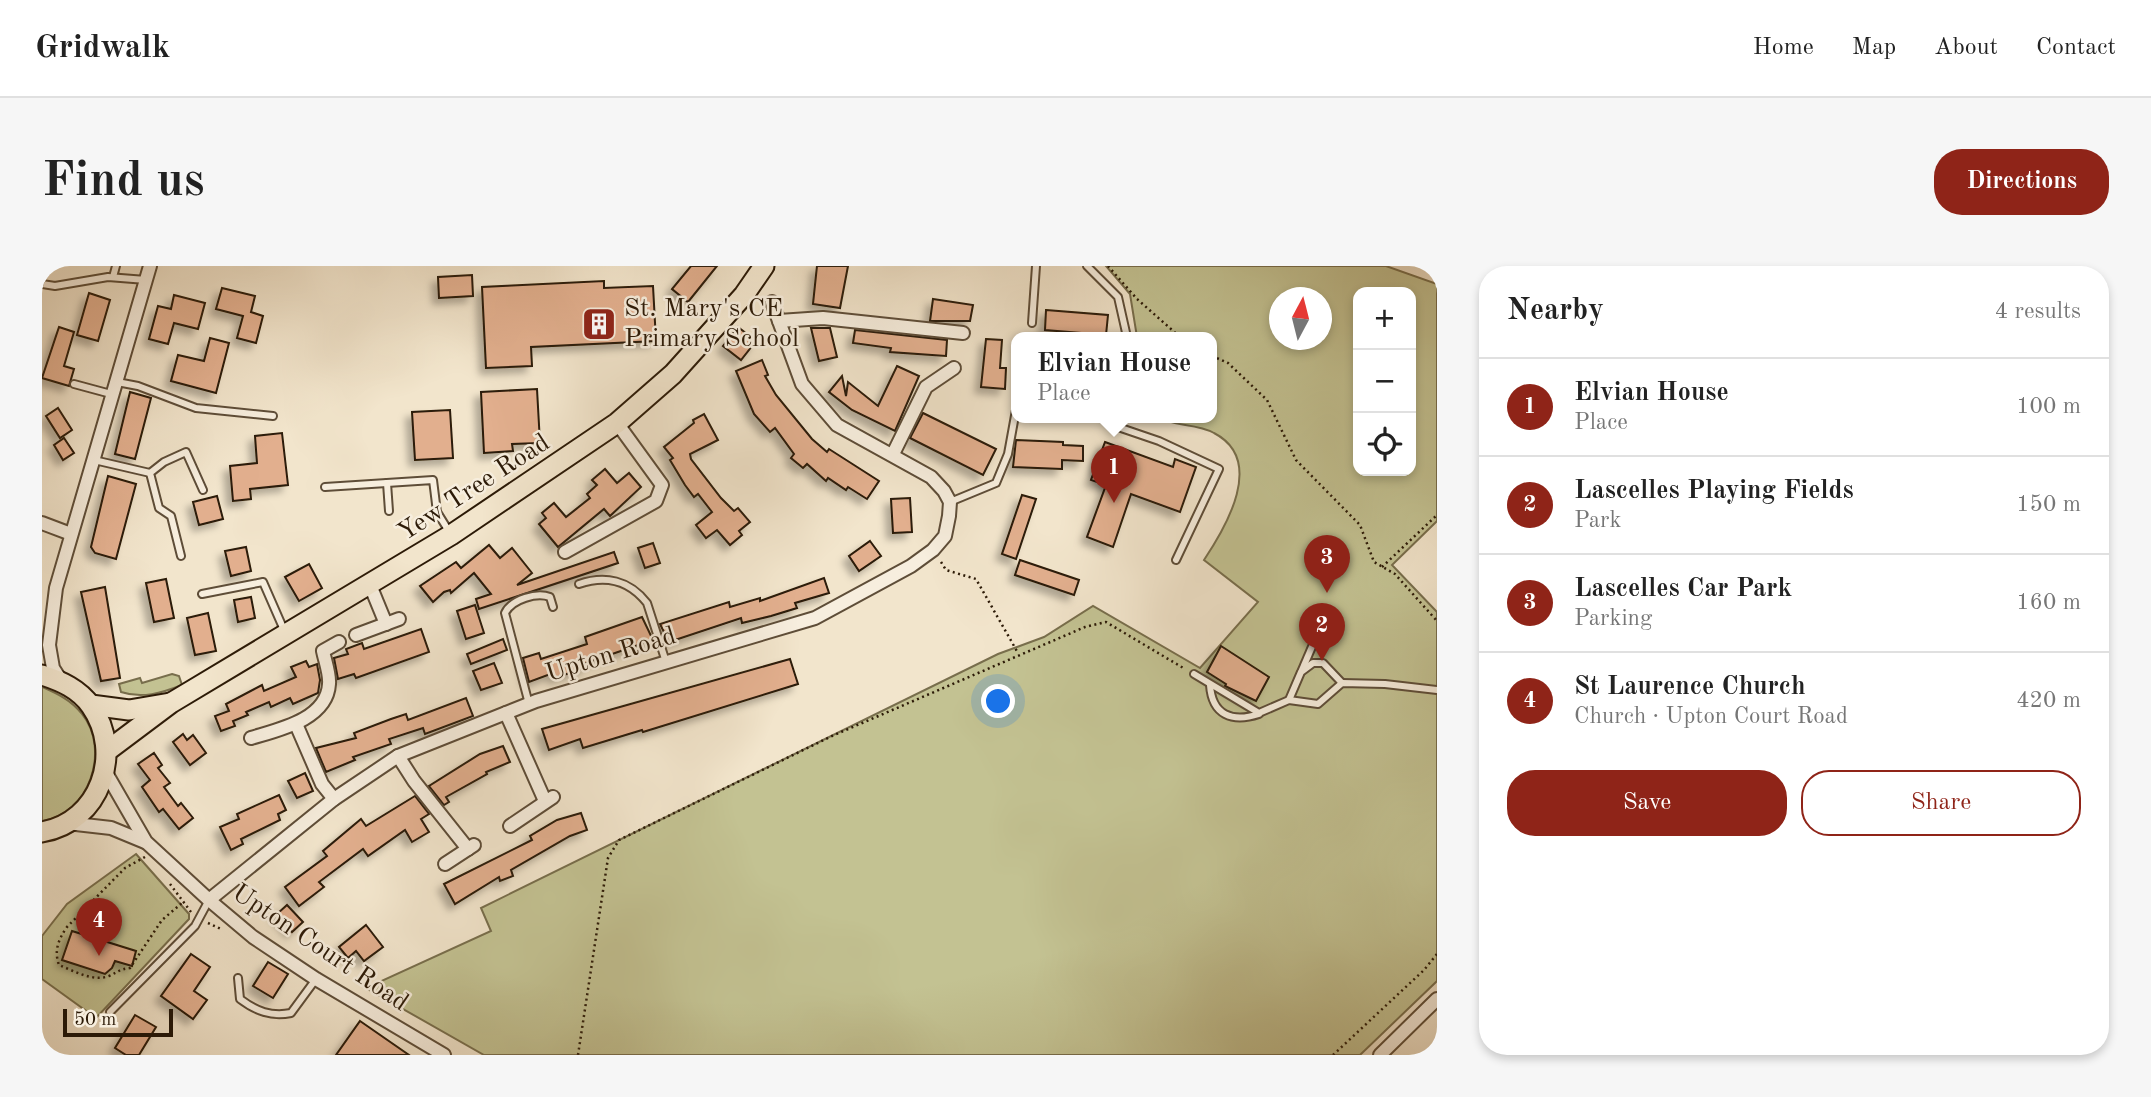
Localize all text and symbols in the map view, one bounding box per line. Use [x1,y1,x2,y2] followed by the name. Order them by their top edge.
[35,32,170,65] text: Gridwalk
[1753,36,1814,60] text: Home
[1852,36,1896,60] text: Map
[1934,36,1998,60] text: About
[2036,36,2116,60] text: Contact
[1934,149,2109,215] button: Directions
[42,158,205,207] text: Find us
[1269,287,1332,350] north arrow
[1353,287,1416,476] map controls
[1353,287,1416,350] button: +
[624,296,799,352] place label: St. Mary's CE Primary School
[1507,296,1604,326] text: Nearby
[1995,300,2081,323] text: 4 results
[580,305,618,343] building icon: St. Mary's CE Primary School
[1011,332,1217,423] popup
[1353,350,1416,413] button: −
[1037,351,1191,377] text: Elvian House
[1574,380,1729,406] text: Elvian House
[1037,382,1091,405] text: Place
[1523,395,1537,418] text: 1
[2016,395,2081,418] text: 100 m
[1574,411,1628,434] text: Place
[1353,413,1416,476] button: locate
[394,429,554,547] street label: Yew Tree Road
[1091,445,1137,503] pin: 1
[1574,478,1854,504] text: Lascelles Playing Fields
[1523,493,1537,516] text: 2
[2016,493,2081,516] text: 150 m
[1574,509,1621,532] text: Park
[1304,535,1350,593] pin: 3
[1574,576,1792,602] text: Lascelles Car Park
[1523,591,1537,614] text: 3
[2016,591,2081,614] text: 160 m
[1299,603,1345,661] pin: 2
[1574,607,1652,630] text: Parking
[543,623,679,687] street label: Upton Road
[1574,674,1806,700] text: St Laurence Church
[981,684,1015,718] your location
[1523,689,1537,712] text: 4
[2016,689,2081,712] text: 420 m
[1574,705,1848,728] text: Church · Upton Court Road
[1507,770,1787,836] button: Save
[1801,770,2081,836] button: Share
[227,880,413,1016] street label: Upton Court Road
[76,898,122,956] pin: 4
[63,1006,173,1038] scale bar
[74,1011,116,1030] text: 50 m

